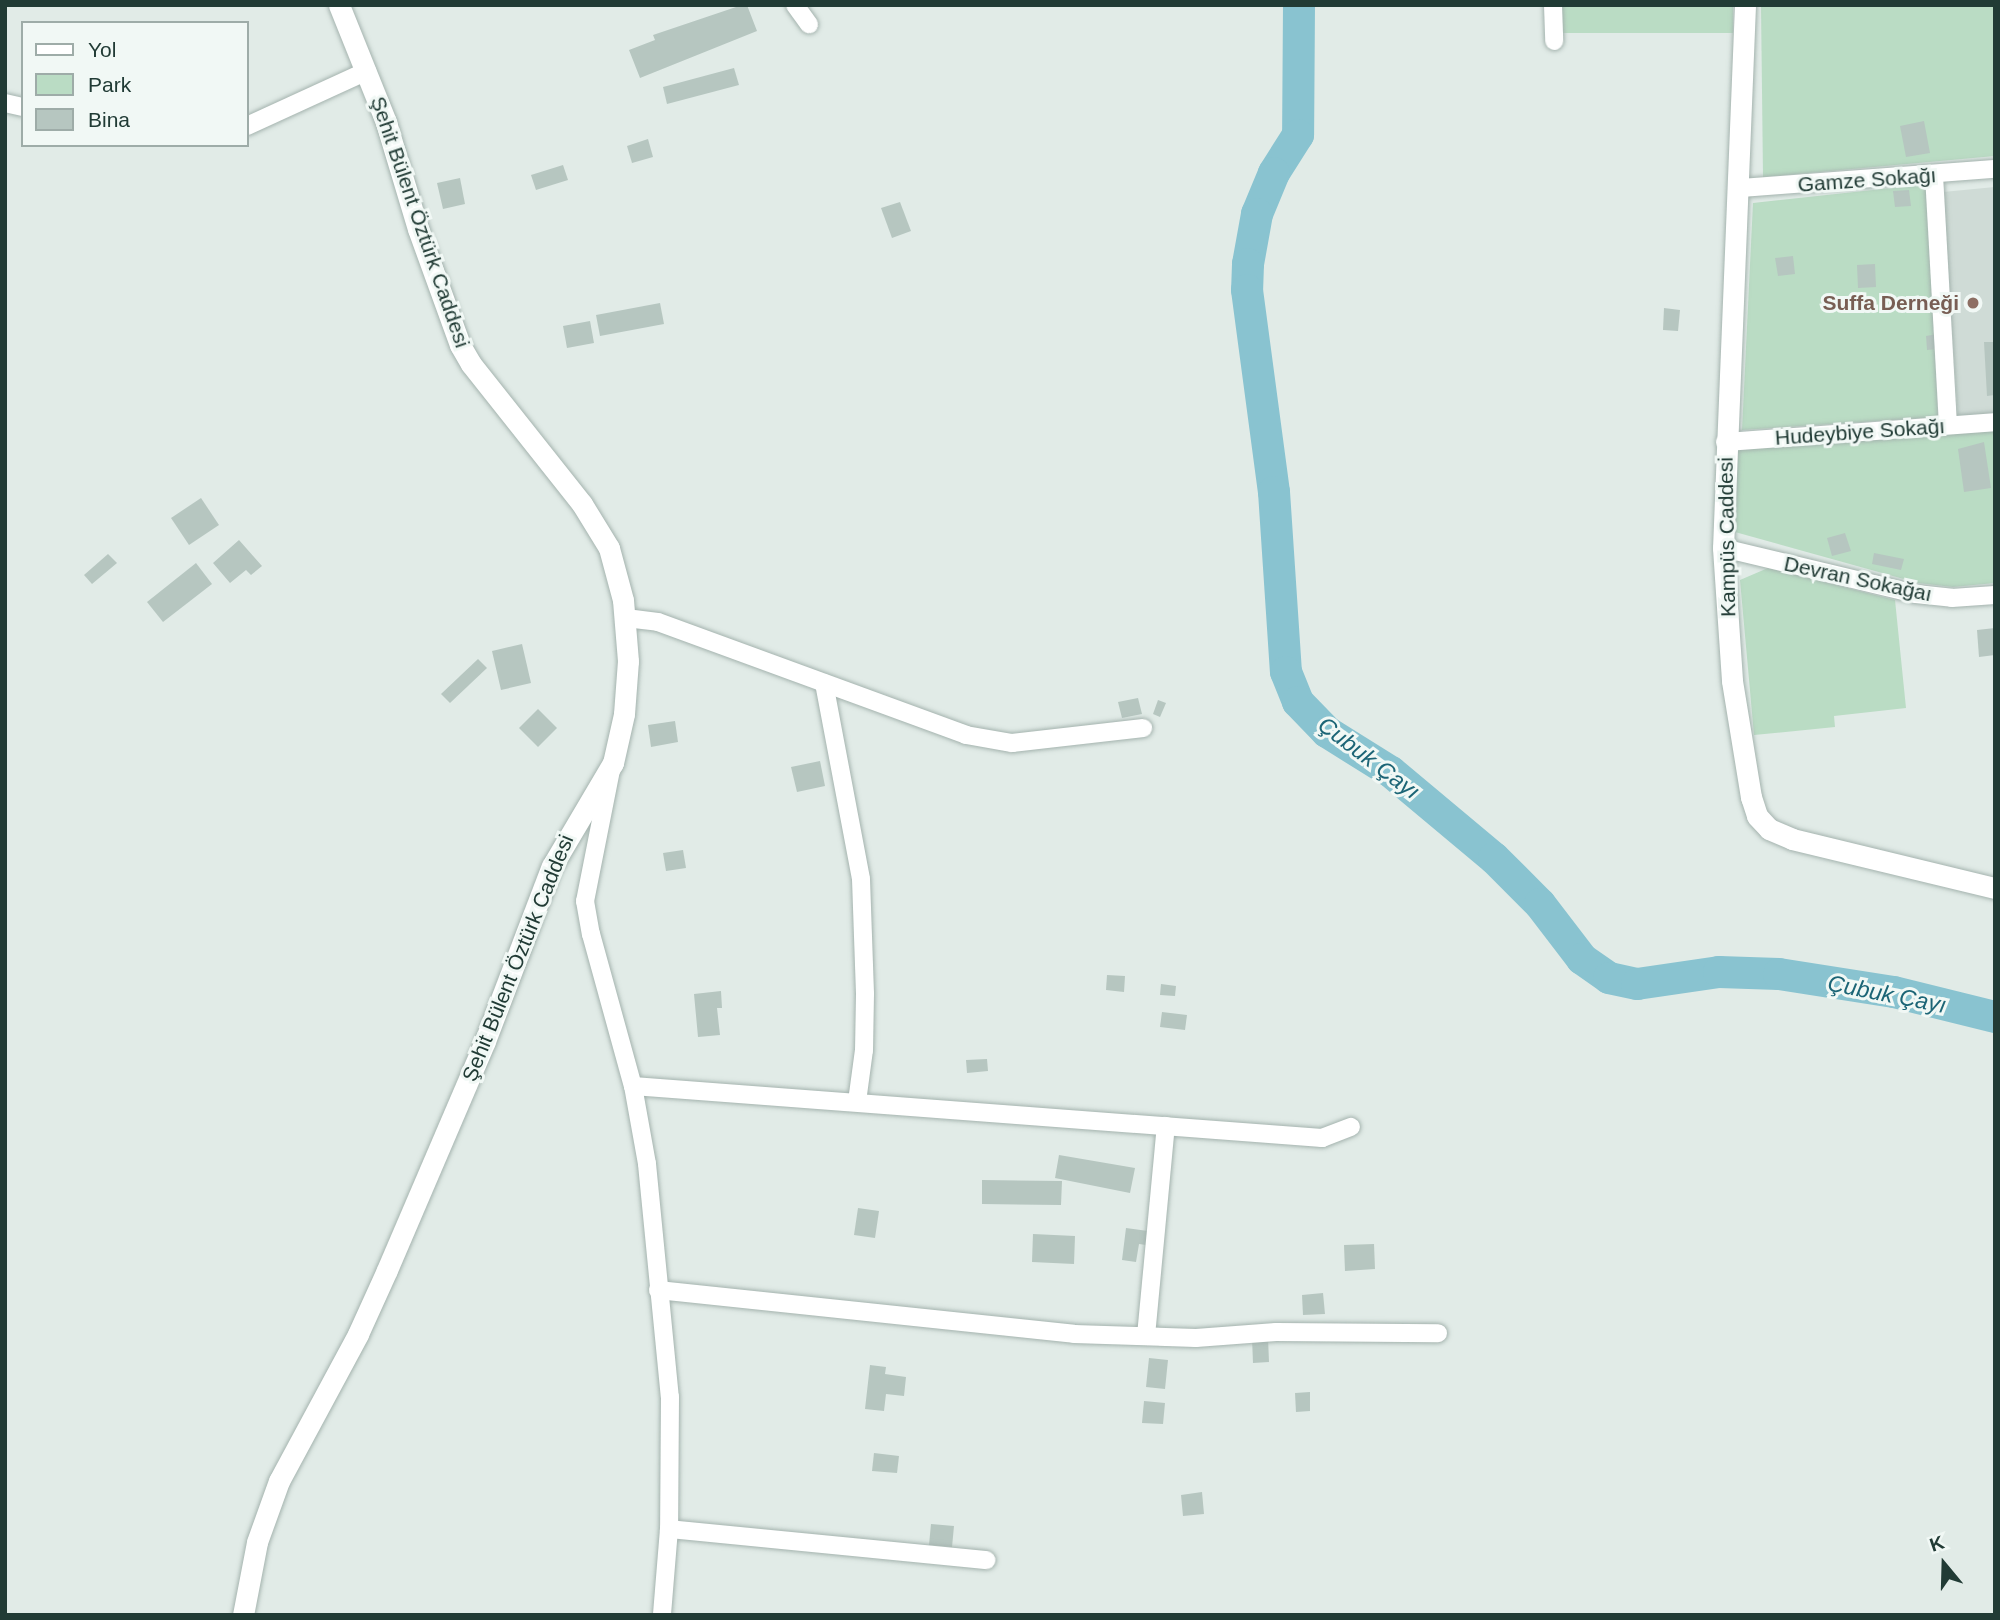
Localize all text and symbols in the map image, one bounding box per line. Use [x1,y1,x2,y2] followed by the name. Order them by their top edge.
[21,21,248,147] legend
[88,38,116,61] text: Yol
[88,73,131,96] text: Park
[365,93,475,351] street label: Şehit Bülent Öztürk Caddesi
[88,108,130,131] text: Bina
[1797,163,1937,197] street label: Gamze Sokağı
[1822,290,1959,316] place label: Suffa Derneği
[1965,295,1981,311] marker: Suffa Derneği
[1774,413,1946,451] street label: Hudeybiye Sokağı
[1713,457,1741,617] street label: Kampüs Caddesi
[1782,551,1934,607] street label: Devran Sokağaı
[1313,711,1425,805] water label: Çubuk Çayı
[457,831,579,1085] street label: Şehit Bülent Öztürk Caddesi
[1825,969,1949,1019] water label: Çubuk Çayı
[1909,1529,1979,1599] north arrow
[1927,1532,1947,1556] text: K

